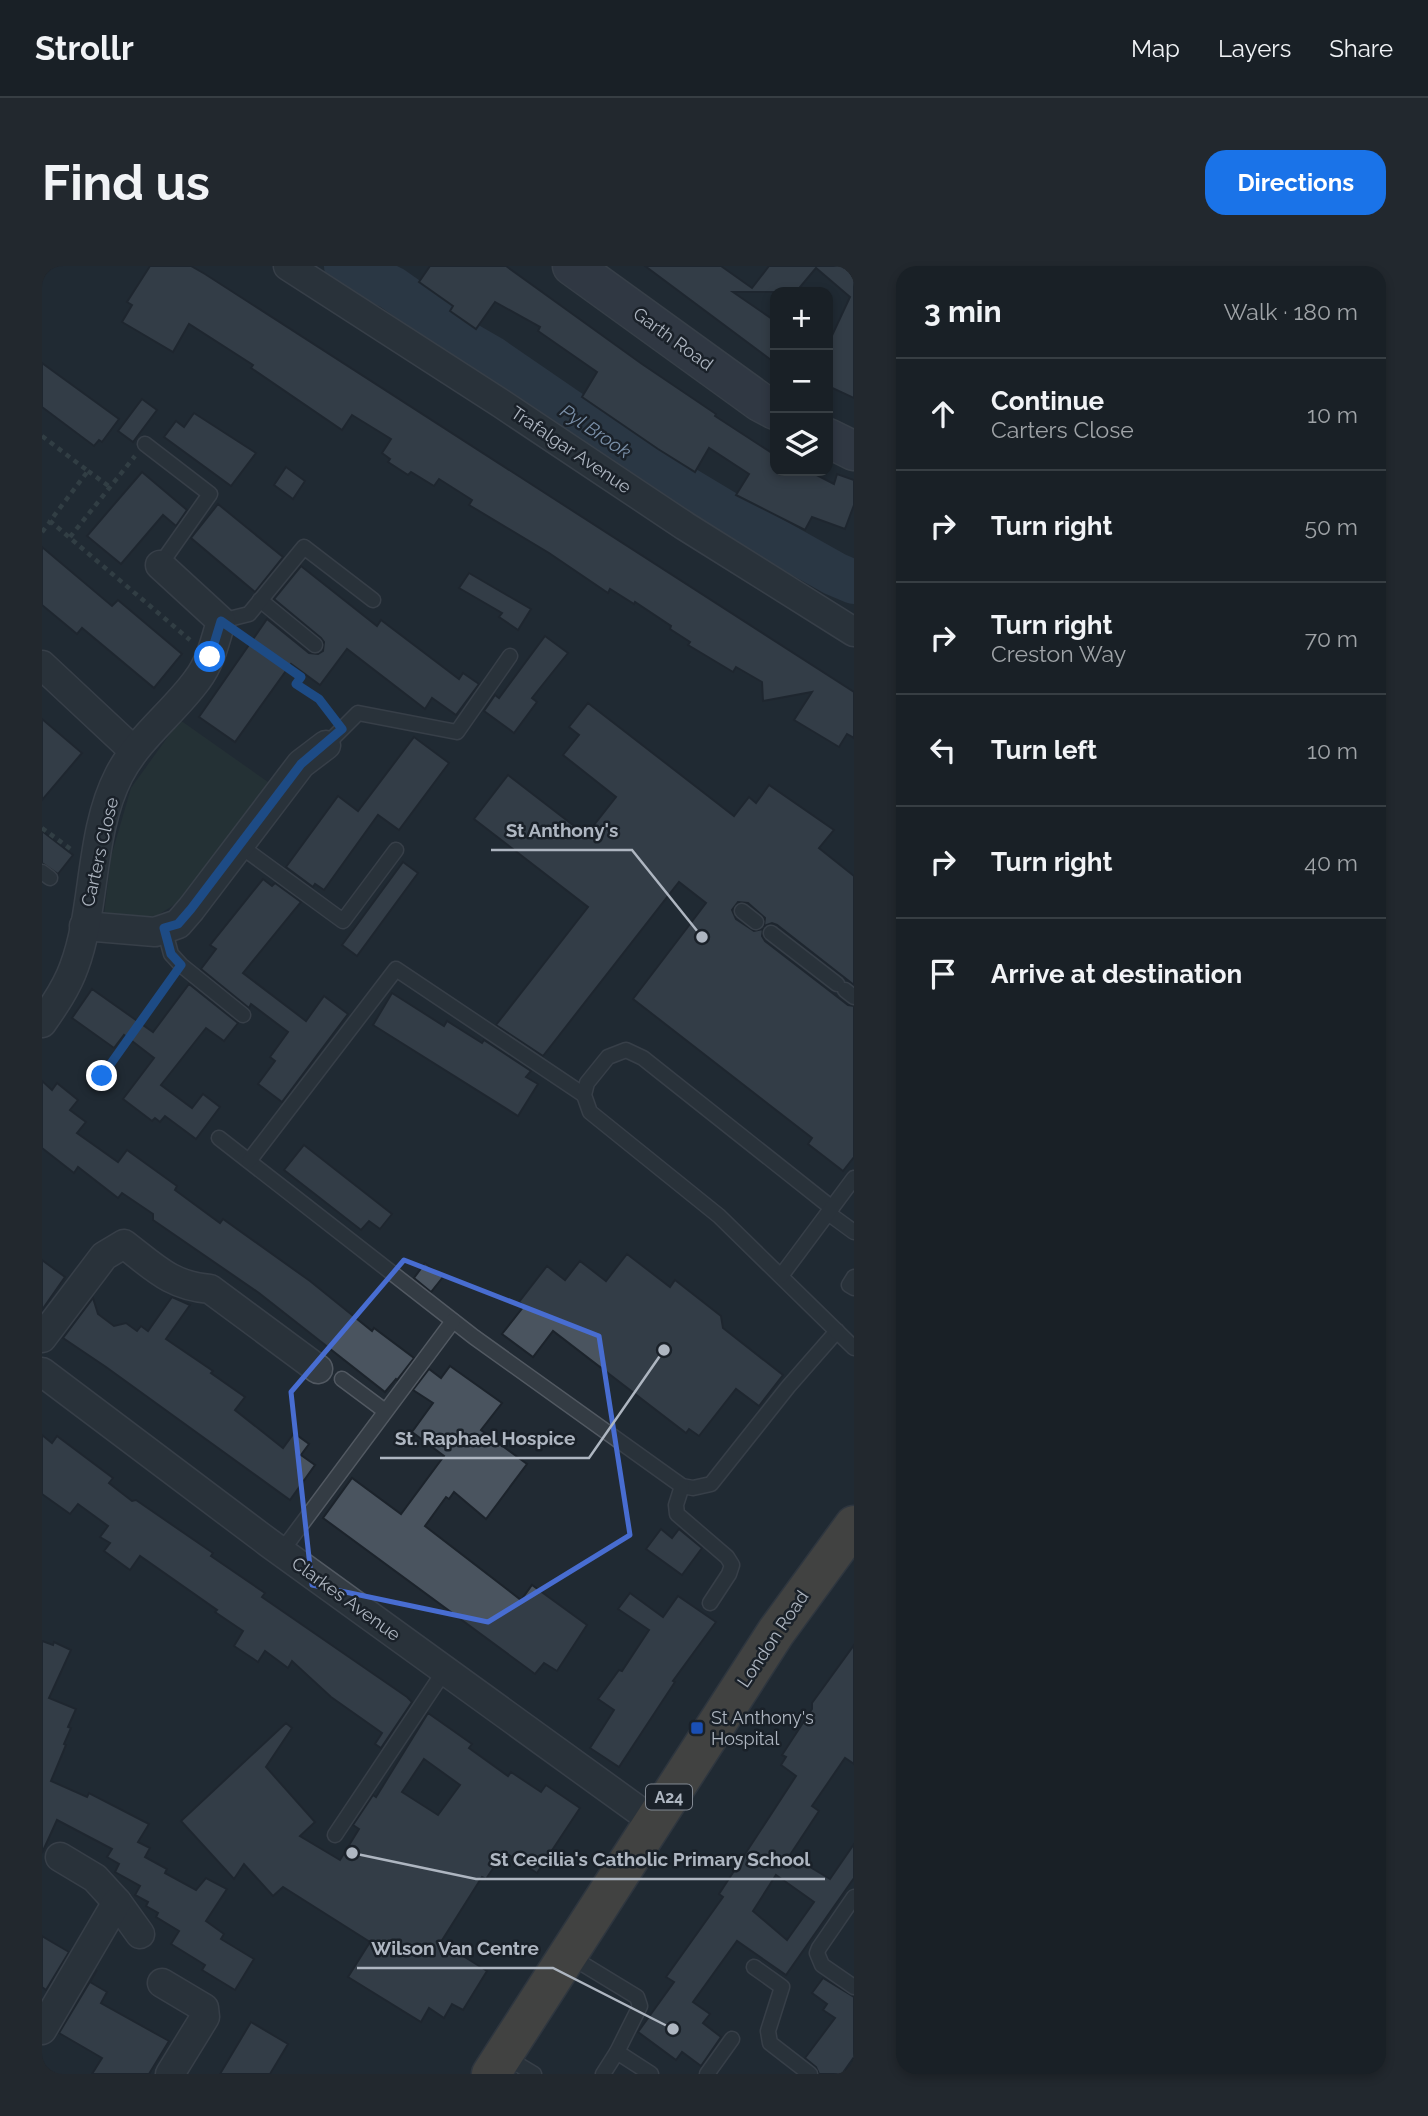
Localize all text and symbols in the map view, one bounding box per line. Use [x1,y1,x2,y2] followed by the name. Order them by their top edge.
[35,29,134,68] text: Strollr
[1131,34,1180,63] text: Map
[1218,34,1291,63] text: Layers
[1329,34,1393,63] text: Share
[1205,150,1386,215] button: Directions
[42,154,210,211] text: Find us
[770,287,833,476] map controls
[770,287,833,350] button: +
[924,294,1002,329] text: 3 min
[1224,298,1358,325] text: Walk · 180 m
[629,303,717,375] street label: Garth Road
[770,350,833,413] button: −
[991,386,1104,416] text: Continue
[924,395,962,433] icon: ahead
[557,399,635,463] water label: Pyl Brook
[1307,401,1358,428] text: 10 m
[507,402,636,498] street label: Trafalgar Avenue
[770,413,833,476] button: layers
[991,416,1134,443] text: Carters Close
[924,507,962,545] icon: right
[991,511,1112,541] text: Turn right
[1304,513,1358,540] text: 50 m
[991,610,1112,640] text: Turn right
[924,619,962,657] icon: right
[1305,625,1358,652] text: 70 m
[991,640,1126,667] text: Creston Way
[194,641,225,672] route start
[924,731,962,769] icon: left
[991,735,1097,765] text: Turn left
[1307,737,1358,764] text: 10 m
[77,795,122,909] street label: Carters Close
[491,810,632,850] callout: St Anthony's
[506,819,618,841] text: St Anthony's
[924,843,962,881] icon: right
[991,847,1112,877] text: Turn right
[1304,849,1358,876] text: 40 m
[924,955,962,993] icon: arrive
[991,959,1242,989] text: Arrive at destination
[86,1060,117,1091] route end
[380,1418,589,1458] callout: St. Raphael Hospice
[395,1427,575,1449] text: St. Raphael Hospice
[288,1552,405,1645] street label: Clarkes Avenue
[733,1587,813,1691] street label: London Road
[711,1707,814,1749] place label: St Anthony's Hospital
[689,1720,705,1736] marker: St Anthony's Hospital
[646,1784,692,1810] road number: A24
[476,1839,825,1879] callout: St Cecilia's Catholic Primary School
[490,1848,811,1870] text: St Cecilia's Catholic Primary School
[357,1928,553,1968] callout: Wilson Van Centre
[371,1937,539,1959] text: Wilson Van Centre

